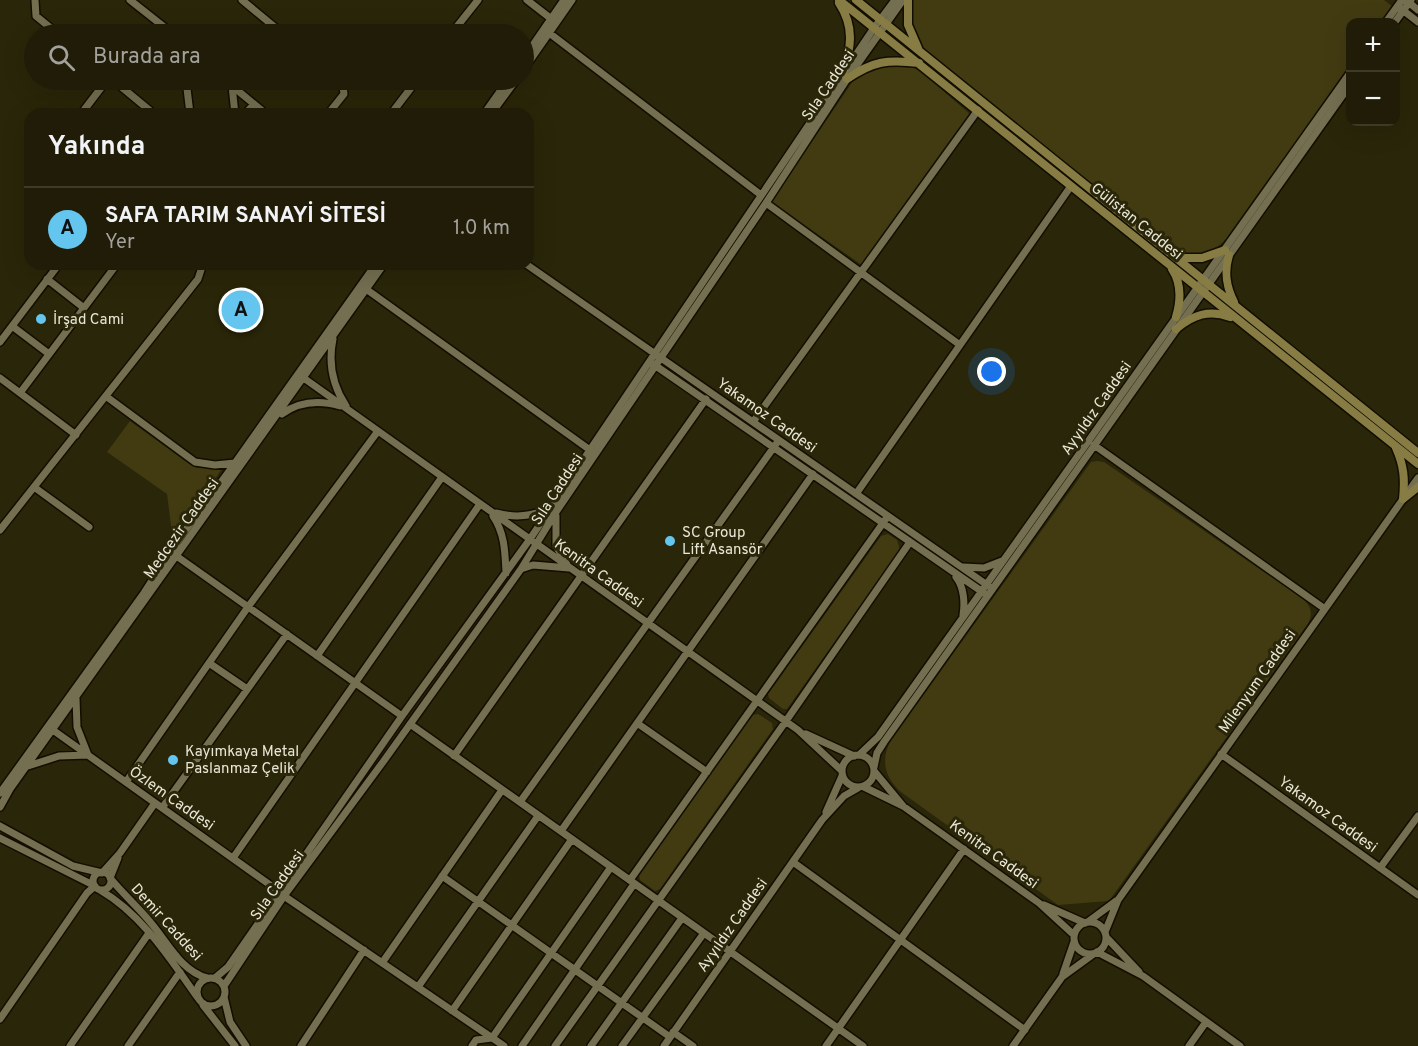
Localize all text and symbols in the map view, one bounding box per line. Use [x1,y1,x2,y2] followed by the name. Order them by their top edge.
[1346,18,1400,126] map controls
[1346,18,1400,72] button: +
[24,24,534,90] search box
[45,41,78,74] icon: search
[93,44,201,71] text: Burada ara
[799,47,860,125] street label: Sıla Caddesi
[1346,72,1400,126] button: −
[48,131,145,164] text: Yakında
[1086,179,1186,265] street label: Gülistan Caddesi
[105,203,386,230] text: SAFA TARIM SANAYİ SİTESİ
[60,216,75,242] text: A
[453,216,510,242] text: 1.0 km
[105,230,135,256] text: Yer
[222,288,260,332] pin: A
[53,310,124,330] place label: İrşad Cami
[34,312,48,326] marker: İrşad Cami
[977,357,1006,386] your location
[1058,358,1137,460] street label: Ayyıldız Caddesi
[712,375,820,458] street label: Yakamoz Caddesi
[528,450,588,529] street label: Sıla Caddesi
[140,475,224,583] street label: Medcezir Caddesi
[682,524,763,560] place label: SC Group Lift Asansör
[663,534,677,548] marker: SC Group Lift Asansör
[550,536,646,613] street label: Kenitra Caddesi
[1215,626,1301,738] street label: Milenyum Caddesi
[185,743,299,779] place label: Kayımkaya Metal Paslanmaz Çelik
[166,753,180,767] marker: Kayımkaya Metal Paslanmaz Çelik
[125,762,218,836] street label: Özlem Caddesi
[1274,773,1380,858] street label: Yakamoz Caddesi
[945,817,1041,894] street label: Kenitra Caddesi
[247,847,309,925] street label: Sıla Caddesi
[694,875,773,977] street label: Ayyıldız Caddesi
[126,880,206,966] street label: Demir Caddesi

